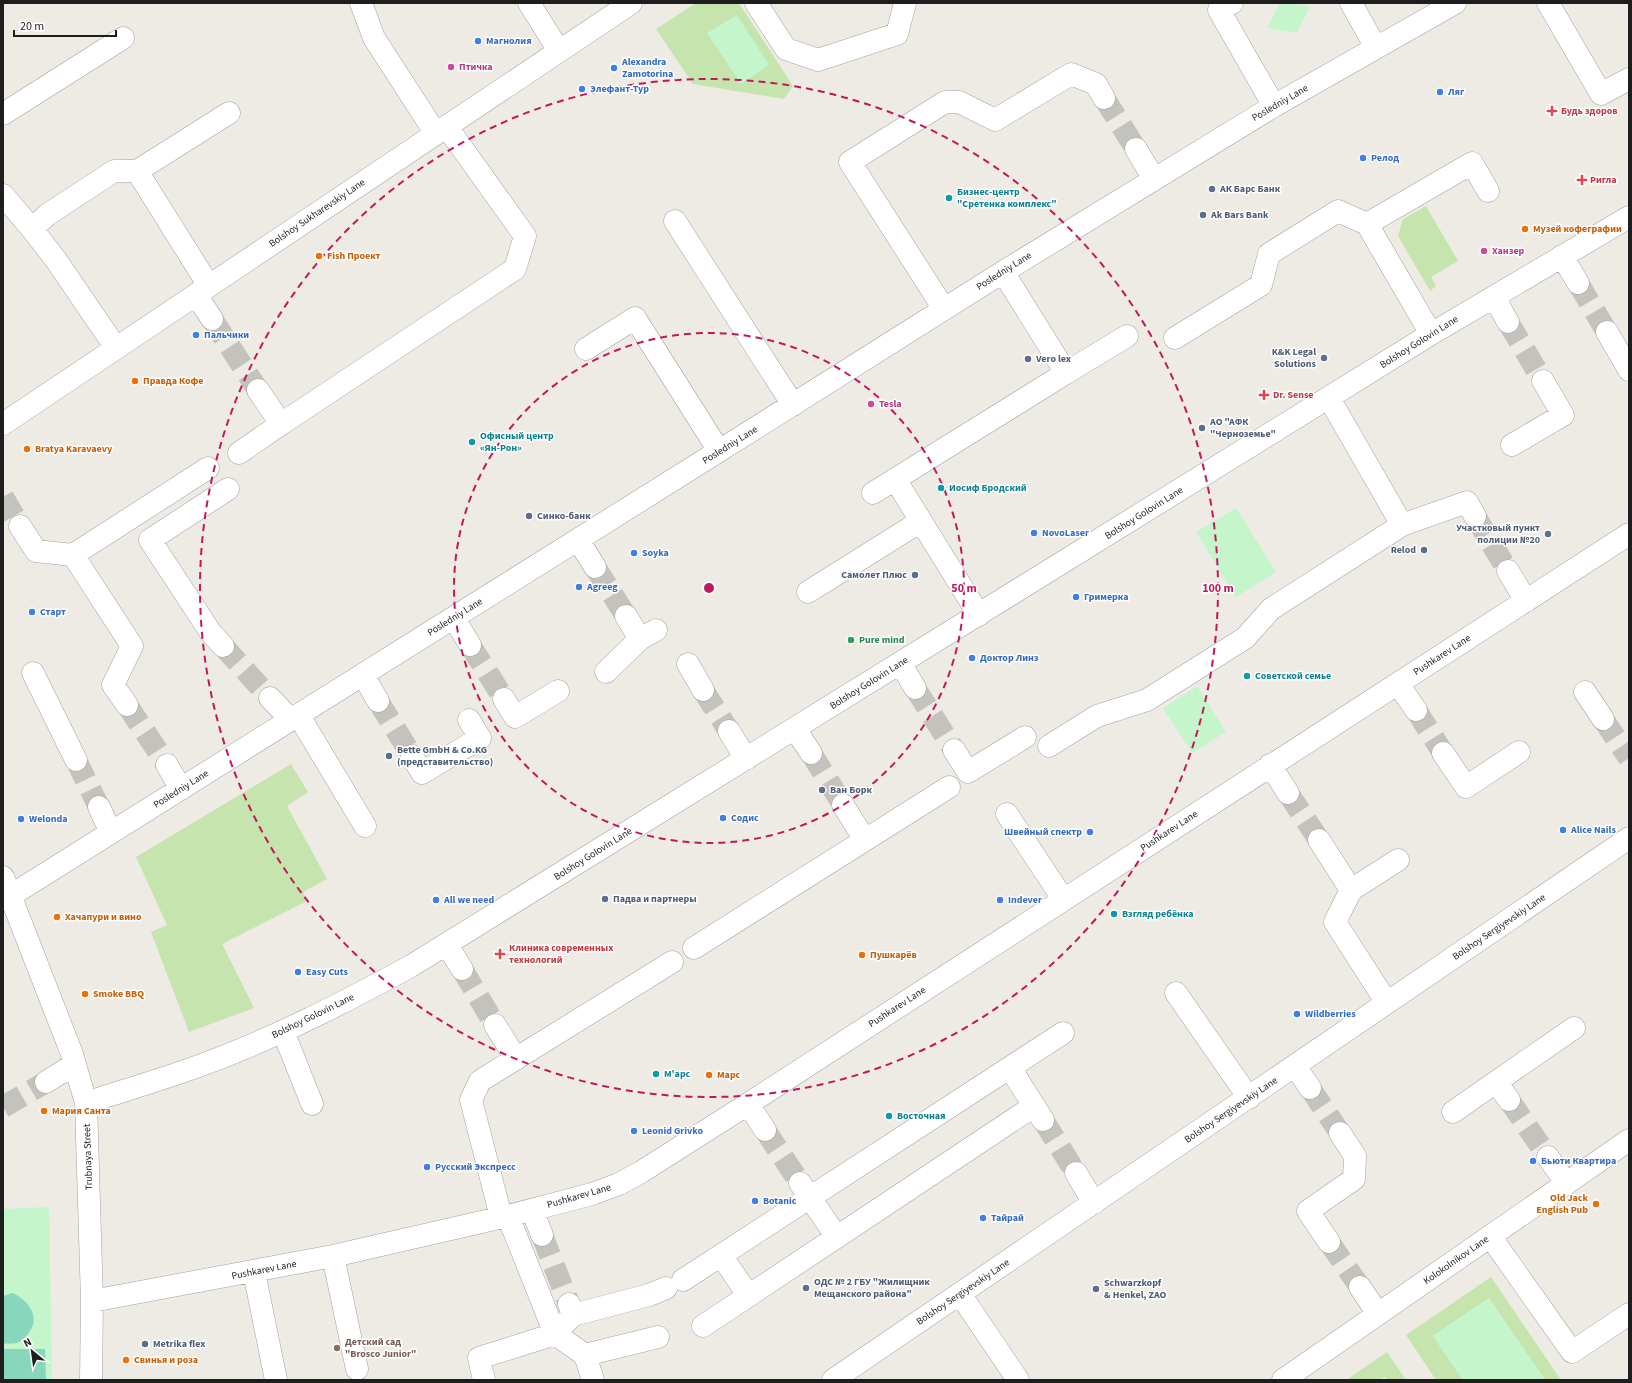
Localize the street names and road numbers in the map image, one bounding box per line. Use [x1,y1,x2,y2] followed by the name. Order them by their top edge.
[1249,81,1311,125] street label: Posledniy Lane
[266,175,368,251] street label: Bolshoy Sukharevskiy Lane
[974,248,1034,294] street label: Posledniy Lane
[1377,312,1461,372] street label: Bolshoy Golovin Lane
[700,422,760,468] street label: Posledniy Lane
[1102,483,1186,543] street label: Bolshoy Golovin Lane
[425,594,485,640] street label: Posledniy Lane
[1411,631,1474,679] street label: Pushkarev Lane
[827,653,911,713] street label: Bolshoy Golovin Lane
[151,766,211,812] street label: Posledniy Lane
[1138,807,1201,855] street label: Pushkarev Lane
[551,824,635,884] street label: Bolshoy Golovin Lane
[1450,891,1548,963] street label: Bolshoy Sergiyevskiy Lane
[866,983,929,1031] street label: Pushkarev Lane
[269,990,357,1042] street label: Bolshoy Golovin Lane
[1182,1074,1280,1146] street label: Bolshoy Sergiyevskiy Lane
[80,1123,96,1190] street label: Trubnaya Street
[545,1180,613,1212] street label: Pushkarev Lane
[1420,1232,1492,1288] street label: Kolokolnikov Lane
[914,1256,1012,1328] street label: Bolshoy Sergiyevskiy Lane
[230,1257,298,1283] street label: Pushkarev Lane

